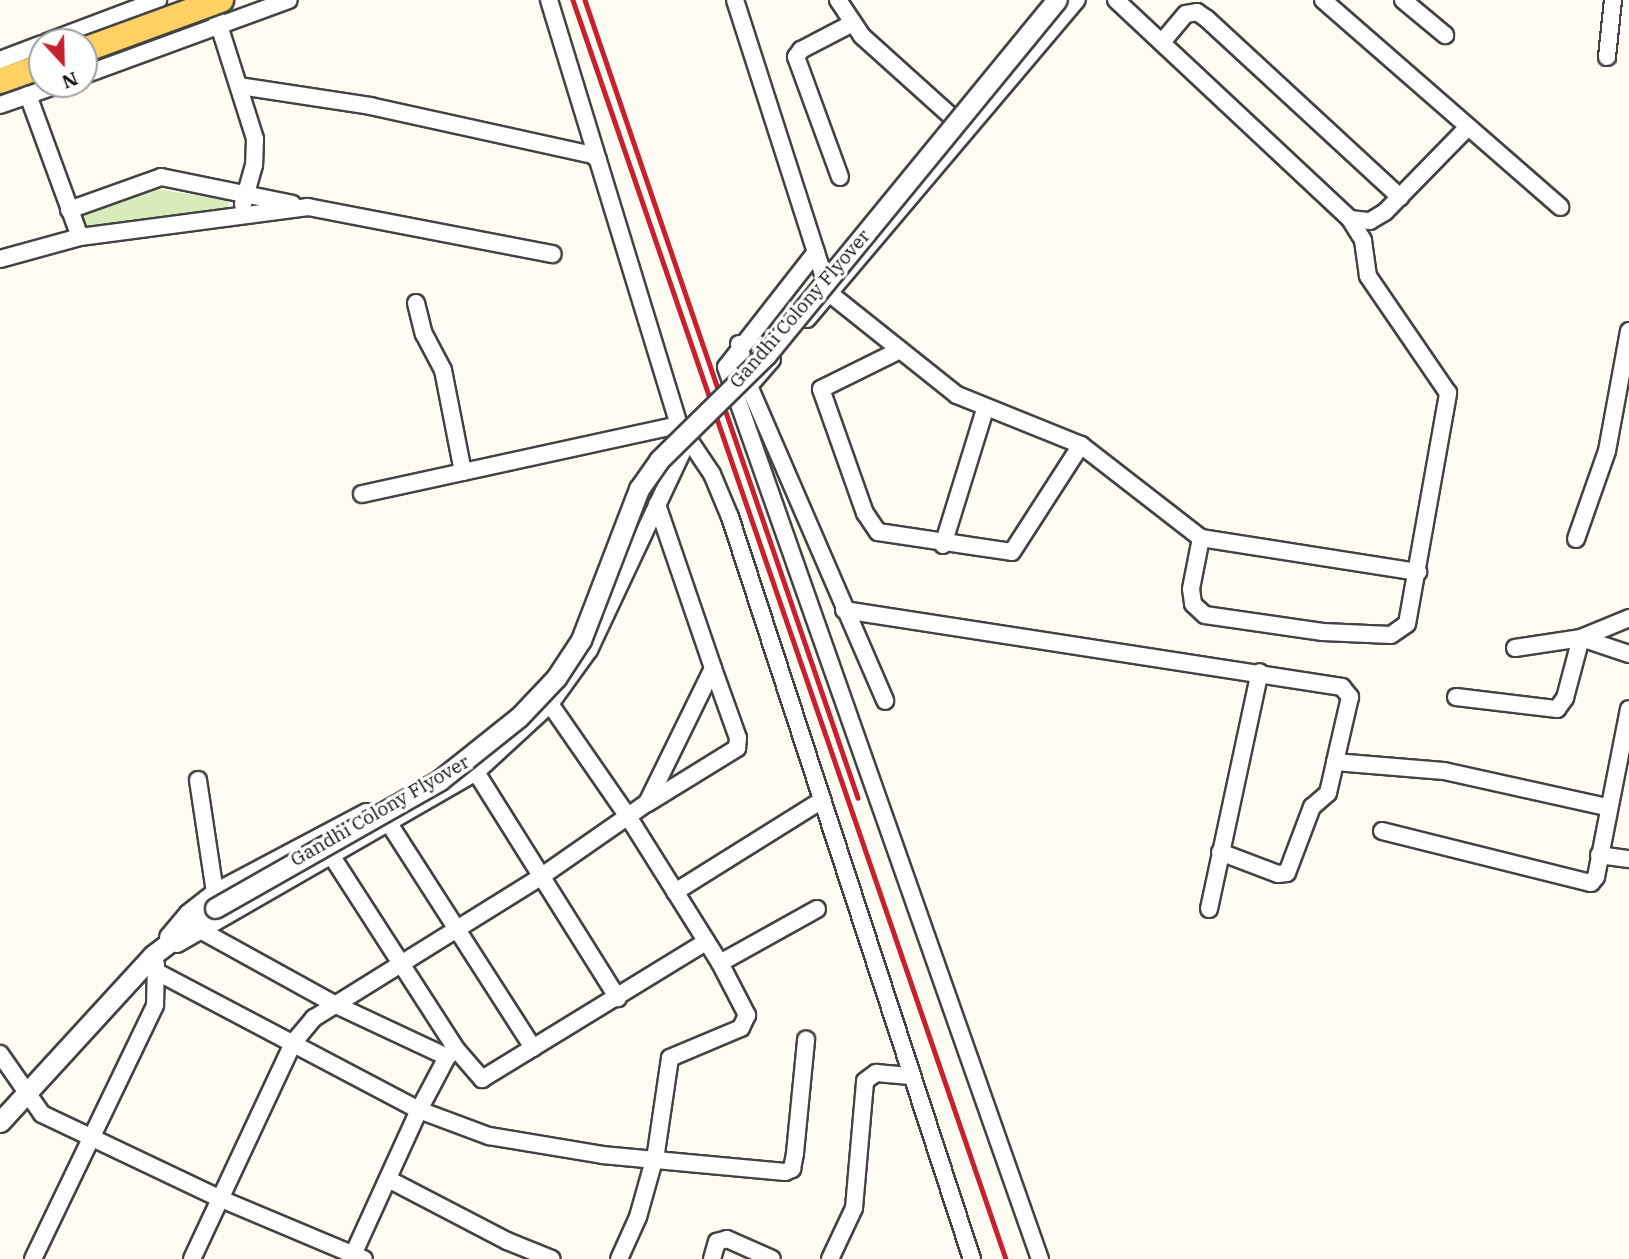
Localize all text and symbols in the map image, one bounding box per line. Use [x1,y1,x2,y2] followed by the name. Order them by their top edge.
[28,28,98,98] north arrow
[59,67,82,95] text: N
[725,225,875,393] street label: Gandhi Colony Flyover
[287,750,473,872] street label: Gandhi Colony Flyover

